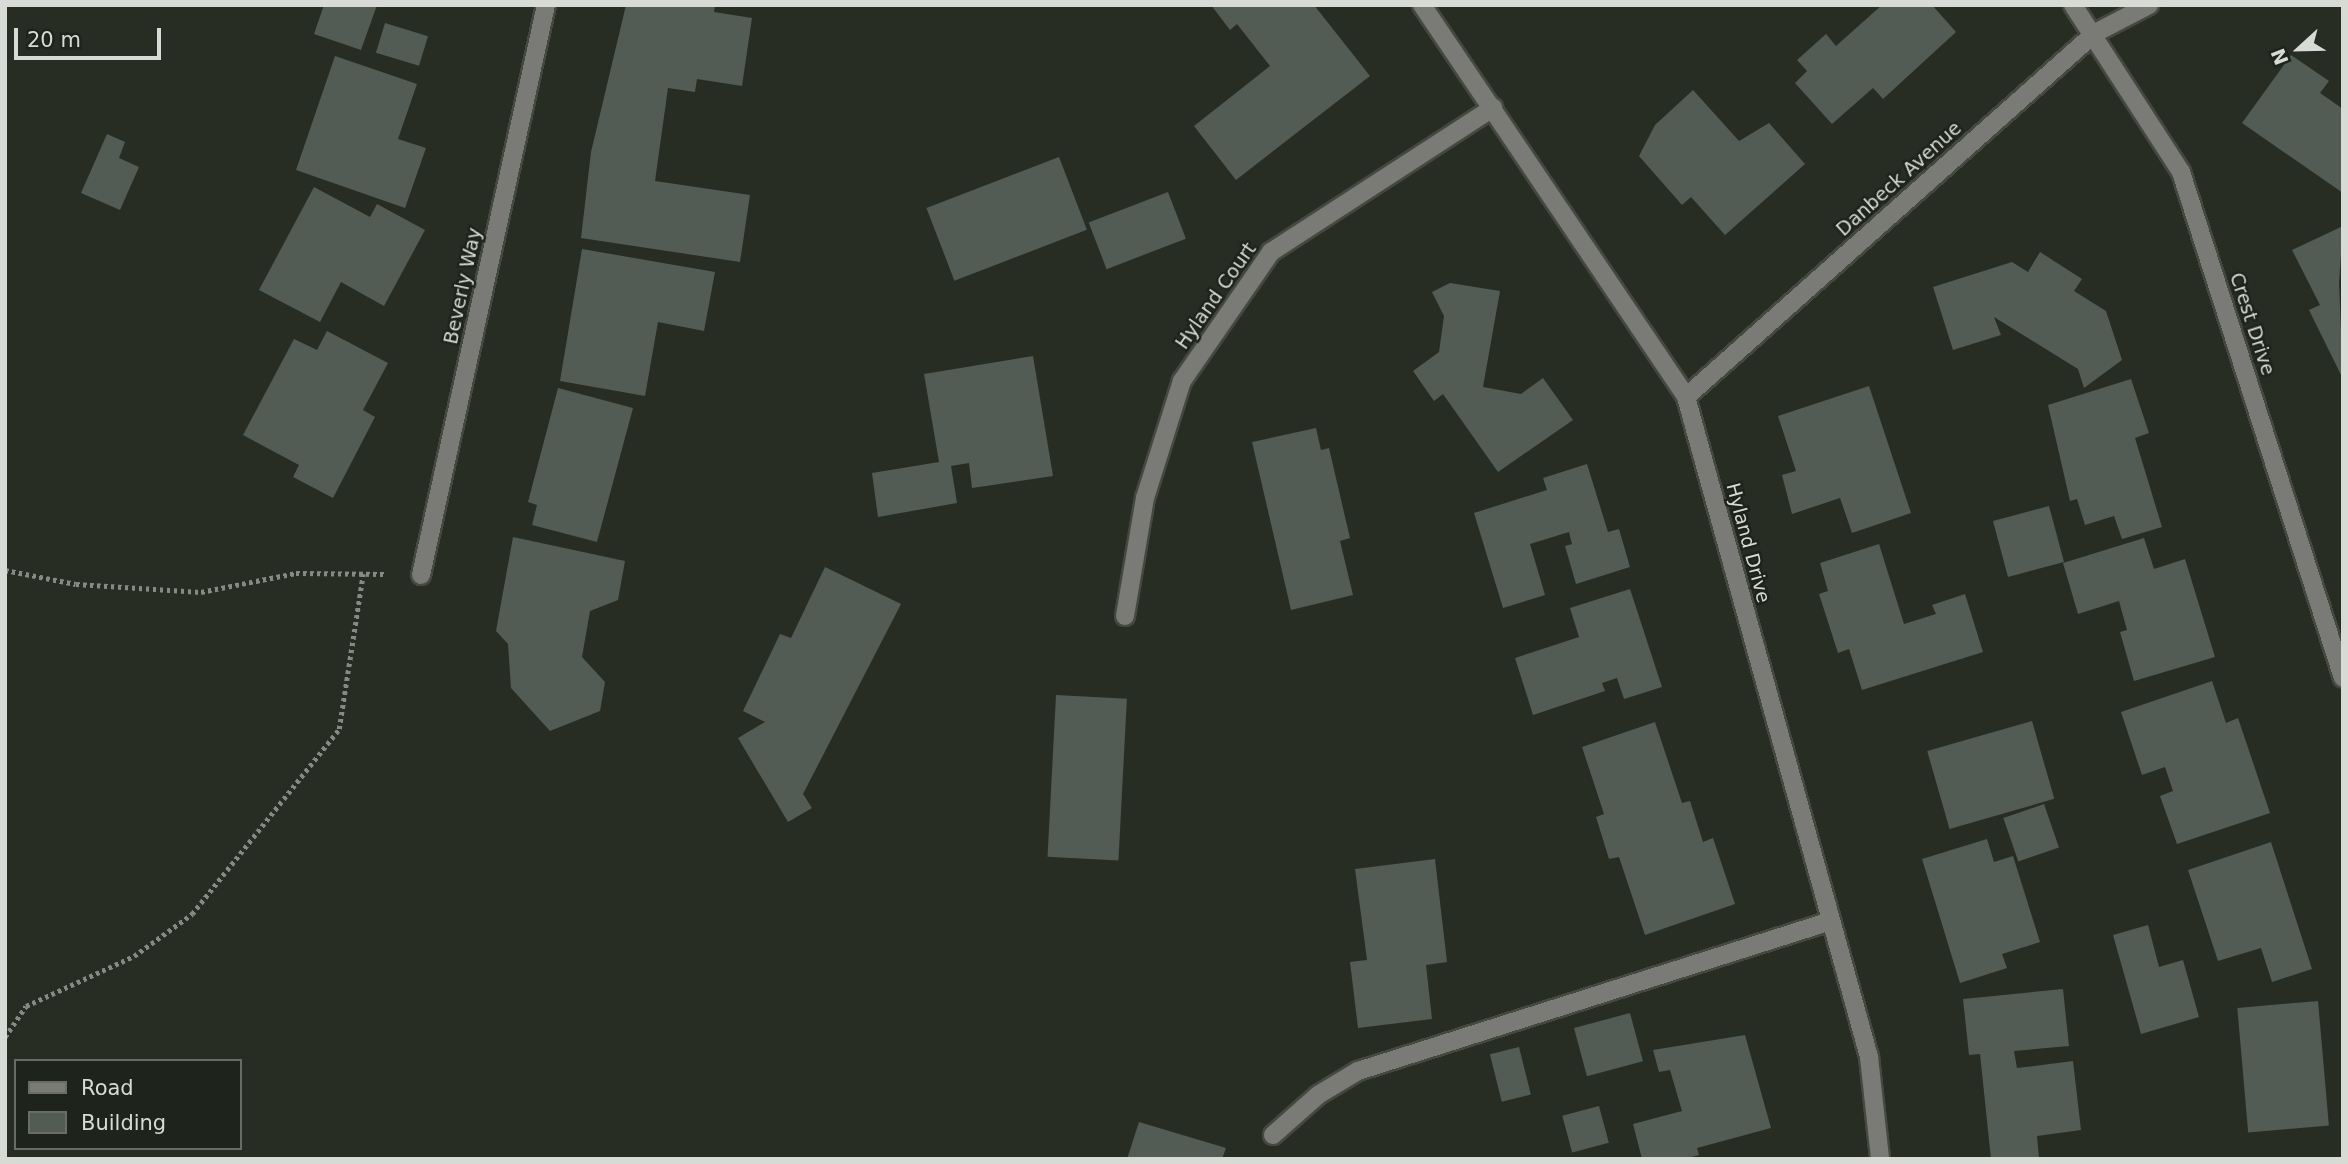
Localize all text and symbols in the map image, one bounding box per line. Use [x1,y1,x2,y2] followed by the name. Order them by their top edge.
[18,14,164,58] scale bar
[2264,14,2334,84] north arrow
[27,28,81,52] text: 20 m
[2266,45,2293,68] text: N
[1832,117,1966,241] street label: Danbeck Avenue
[440,226,486,346] street label: Beverly Way
[1171,238,1261,354] street label: Hyland Court
[2225,270,2279,378] street label: Crest Drive
[1721,481,1775,605] street label: Hyland Drive
[14,1059,242,1150] legend
[81,1076,134,1100] text: Road
[81,1111,166,1135] text: Building

